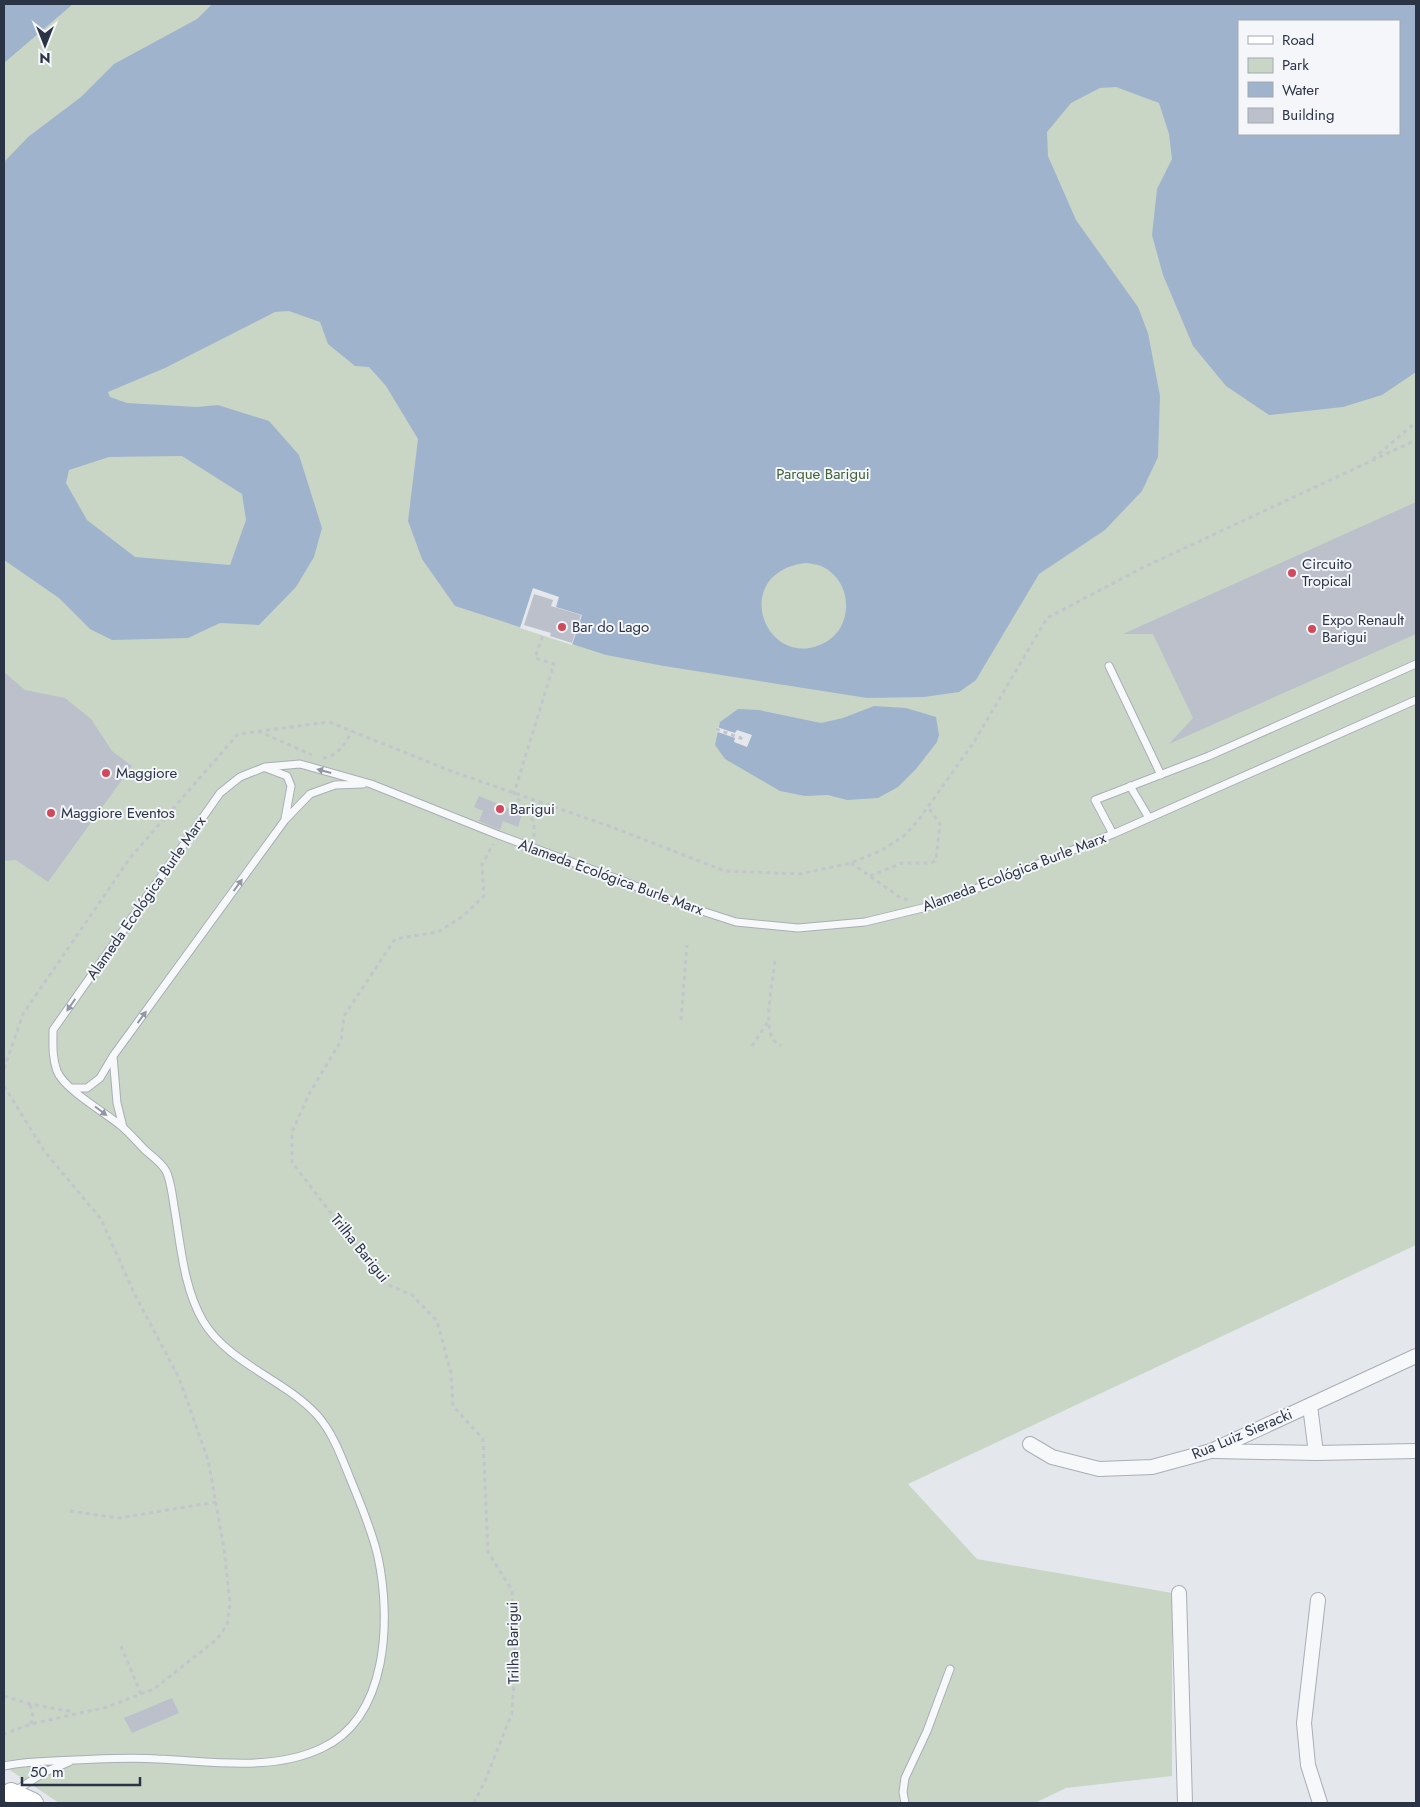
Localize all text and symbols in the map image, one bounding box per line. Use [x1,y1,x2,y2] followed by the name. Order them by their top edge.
[20,20,70,70] north arrow
[1238,20,1400,135] legend
[1282,29,1314,51] text: Road
[39,48,51,68] text: N
[1282,54,1309,76] text: Park
[1282,79,1320,101] text: Water
[1282,104,1334,126] text: Building
[776,463,870,485] park label: Parque Barigui
[1302,553,1352,592] place label: Circuito Tropical
[1286,567,1298,579] marker: Circuito Tropical
[1322,609,1404,648] place label: Expo Renault Barigui
[572,616,649,638] place label: Bar do Lago
[556,621,568,633] marker: Bar do Lago
[1306,623,1318,635] marker: Expo Renault Barigui
[116,762,177,784] place label: Maggiore
[100,767,112,779] marker: Maggiore
[316,767,331,775] one-way arrow
[510,798,555,820] place label: Barigui
[61,802,175,824] place label: Maggiore Eventos
[494,803,506,815] marker: Barigui
[45,807,57,819] marker: Maggiore Eventos
[81,811,211,984] street label: Alameda Ecológica Burle Marx
[919,827,1110,917] street label: Alameda Ecológica Burle Marx
[516,833,707,921] street label: Alameda Ecológica Burle Marx
[232,879,243,892] one-way arrow
[66,998,76,1012] one-way arrow
[137,1010,147,1023] one-way arrow
[94,1105,107,1116] one-way arrow
[325,1209,395,1287] street label: Trilha Barigui
[1188,1403,1296,1465] street label: Rua Luiz Sieracki
[501,1601,525,1685] street label: Trilha Barigui
[22,1754,140,1786] scale bar
[30,1761,64,1783] text: 50 m

